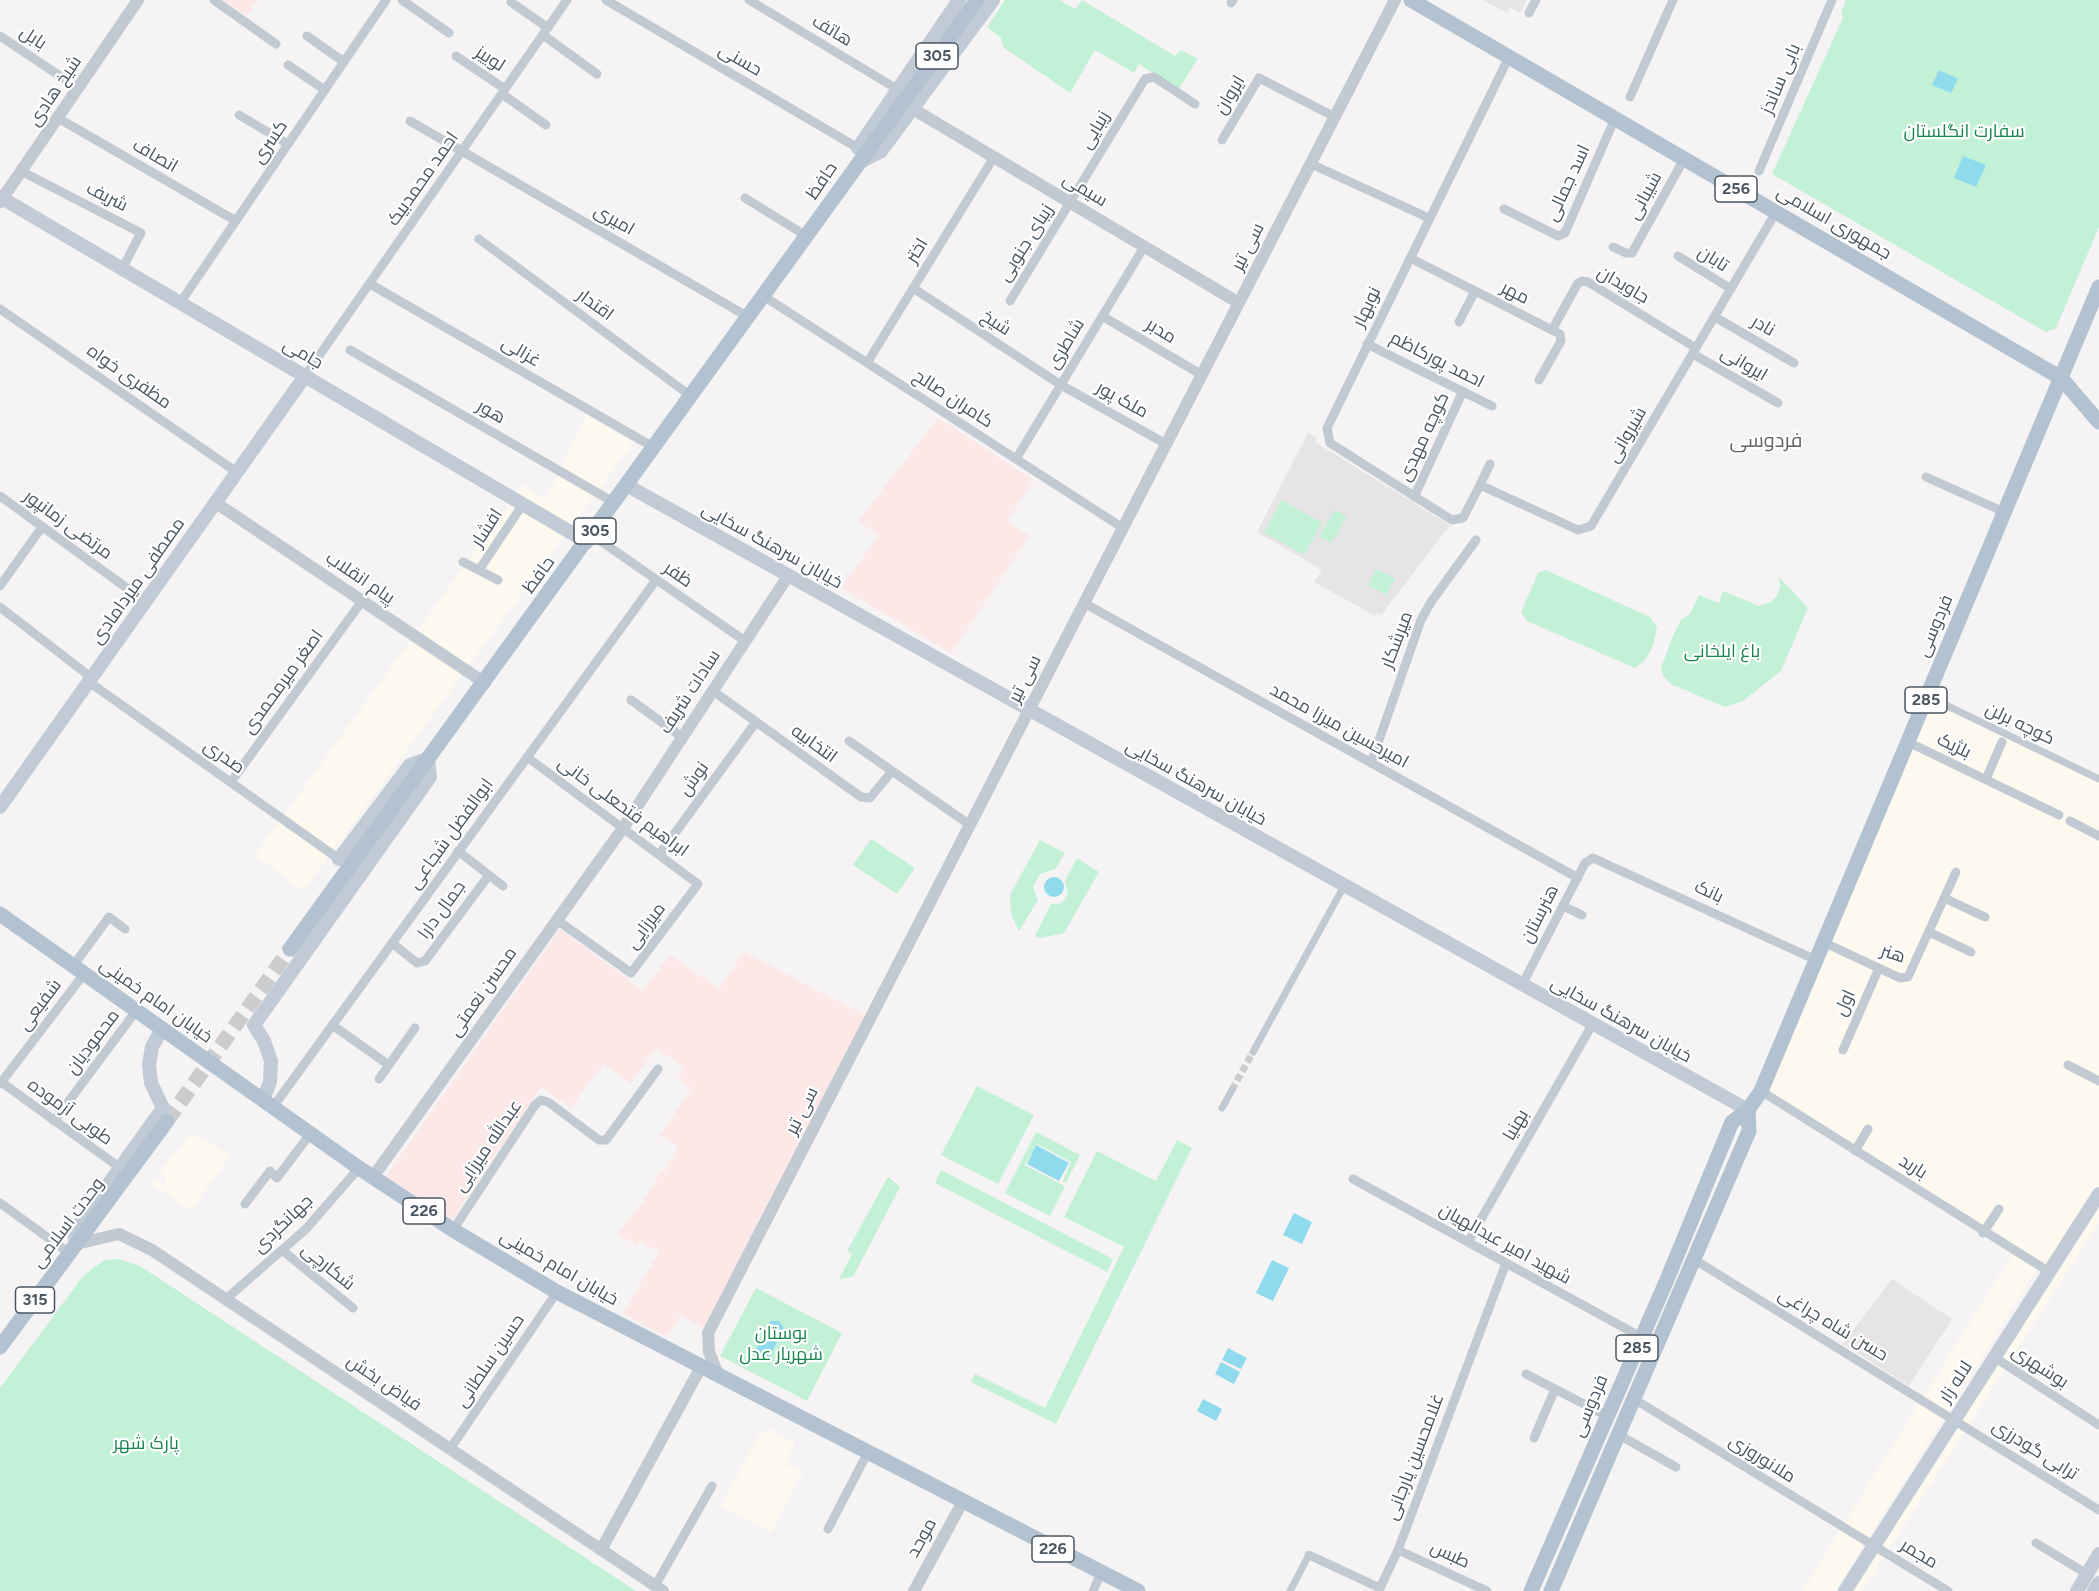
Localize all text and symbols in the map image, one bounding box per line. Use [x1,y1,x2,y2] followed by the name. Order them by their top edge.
[808,11,856,51] street label: هاتف
[16,21,50,55] street label: بابل
[714,39,766,81] street label: حسنی
[1756,40,1806,118] street label: بابی ساندز
[471,42,509,76] street label: لوییز
[916,43,958,69] road number: 305
[24,52,86,130] street label: شیخ هادی
[1210,72,1250,118] street label: ایروان
[1075,107,1115,153] street label: زیبایی
[248,116,292,168] street label: کسری
[1903,121,2025,143] park label: سفارت انگلستان
[383,128,463,230] street label: احمد محمدبیک
[128,134,182,178] street label: انصاف
[1541,141,1595,225] street label: اسد جمالی
[802,158,842,204] street label: حافظ
[1059,168,1111,212] street label: سیمی
[1623,168,1667,224] street label: شیبانی
[1715,176,1757,202] road number: 256
[83,177,131,217] street label: شریف
[1773,181,1895,265] street label: جمهوری اسلامی
[590,200,638,240] street label: امیری
[994,200,1058,286] street label: زیبای جنوبی
[1227,219,1269,275] street label: سی تیر
[901,234,933,268] street label: اختر
[1694,241,1732,277] street label: تابان
[1593,262,1653,308] street label: جاویدان
[1497,277,1533,309] street label: مهر
[1348,283,1386,331] street label: نوبهار
[572,284,618,326] street label: اقتدار
[977,305,1015,341] street label: شیخ
[1747,311,1779,341] street label: نادر
[1142,314,1180,348] street label: مدبر
[1043,315,1089,373] street label: شاطری
[1386,327,1488,393] street label: احمد پورکاظم
[498,332,544,372] street label: غزالی
[279,334,327,374] street label: جامی
[83,340,175,414] street label: مظفری خواه
[1717,342,1771,386] street label: ایروانی
[909,365,997,433] street label: کامران صالح
[1092,377,1152,423] street label: ملک پور
[1394,389,1454,485] street label: کوچه مهدی
[473,395,509,429] street label: هور
[1602,403,1652,467] street label: شیروانی
[1730,429,1802,453] district label: فردوسی
[19,486,117,564] street label: مرتضی زمانپور
[698,498,846,594] street label: خیابان سرهنگ سخایی
[467,505,507,551] street label: افشار
[86,513,190,649] street label: مصطفی میردامادی
[574,518,616,544] road number: 305
[321,547,399,609] street label: پیام انقلاب
[518,552,560,598] street label: حافظ
[659,557,697,593] street label: ظفر
[1912,592,1958,660] street label: فردوسی
[1376,609,1418,671] street label: میرشکار
[238,626,328,738] street label: اصغر میرمحمدی
[1684,641,1760,663] park label: باغ ایلخانی
[655,646,725,738] street label: سادات شریف
[1004,651,1046,707] street label: سی تیر
[1266,679,1412,773] street label: امیرحسین میرزا محمد
[1905,687,1947,713] road number: 285
[1982,698,2058,750] street label: کوچه برلن
[787,720,841,768] street label: انتخابیه
[1933,729,1975,763] street label: بلژیک
[199,735,249,779] street label: صدری
[1122,735,1270,831] street label: خیابان سرهنگ سخایی
[553,752,693,862] street label: ابراهیم فتحعلی خانی
[674,758,714,800] street label: نوش
[404,775,498,893] street label: ابوالفضل شجاعی
[1691,876,1727,908] street label: بانک
[414,877,470,943] street label: جمال دارا
[1516,881,1564,947] street label: هنرستان
[622,899,670,953] street label: میرزایی
[1878,940,1908,968] street label: هنر
[444,943,522,1041] street label: محسن نعمتی
[95,954,217,1048] street label: خیابان امام خمینی
[1547,972,1695,1068] street label: خیابان سرهنگ سخایی
[14,975,66,1035] street label: شفیعی
[1830,986,1860,1020] street label: اول
[62,1005,124,1079] street label: محمودیان
[23,1074,117,1150] street label: طوبی آزموده
[781,1083,823,1139] street label: سی تیر
[449,1096,527,1196] street label: عبدالله میرزایی
[1499,1105,1533,1145] street label: بهنیا
[1895,1150,1931,1184] street label: باربد
[27,1174,109,1272] street label: وحدت اسلامی
[249,1190,317,1258] street label: جهانگردی
[403,1198,445,1224] road number: 226
[1435,1199,1575,1289] street label: شهید امیر عبدالهیان
[496,1225,622,1311] street label: خیابان امام خمینی
[297,1239,359,1295] street label: شکارچی
[1774,1284,1892,1366] street label: حسن شاه چراغی
[15,1287,54,1313] road number: 315
[451,1310,529,1412] street label: حسین سلطانی
[739,1323,823,1366] park label: بوستان شهریار عدل
[1616,1335,1658,1361] road number: 285
[2007,1341,2073,1393] street label: بوشهری
[343,1350,425,1416] street label: فیاض بخش
[1934,1357,1978,1407] street label: لاله زار
[1567,1372,1613,1440] street label: فردوسی
[1381,1391,1449,1523] street label: غلامحسین یارجانی
[1988,1415,2082,1485] street label: ترابی گودرزی
[1725,1430,1799,1488] street label: ملانوروزی
[113,1433,179,1455] park label: پارک شهر
[902,1515,942,1561] street label: موحد
[1896,1534,1942,1574] street label: مجمر
[1032,1536,1074,1562] road number: 226
[1427,1537,1473,1573] street label: طبس

